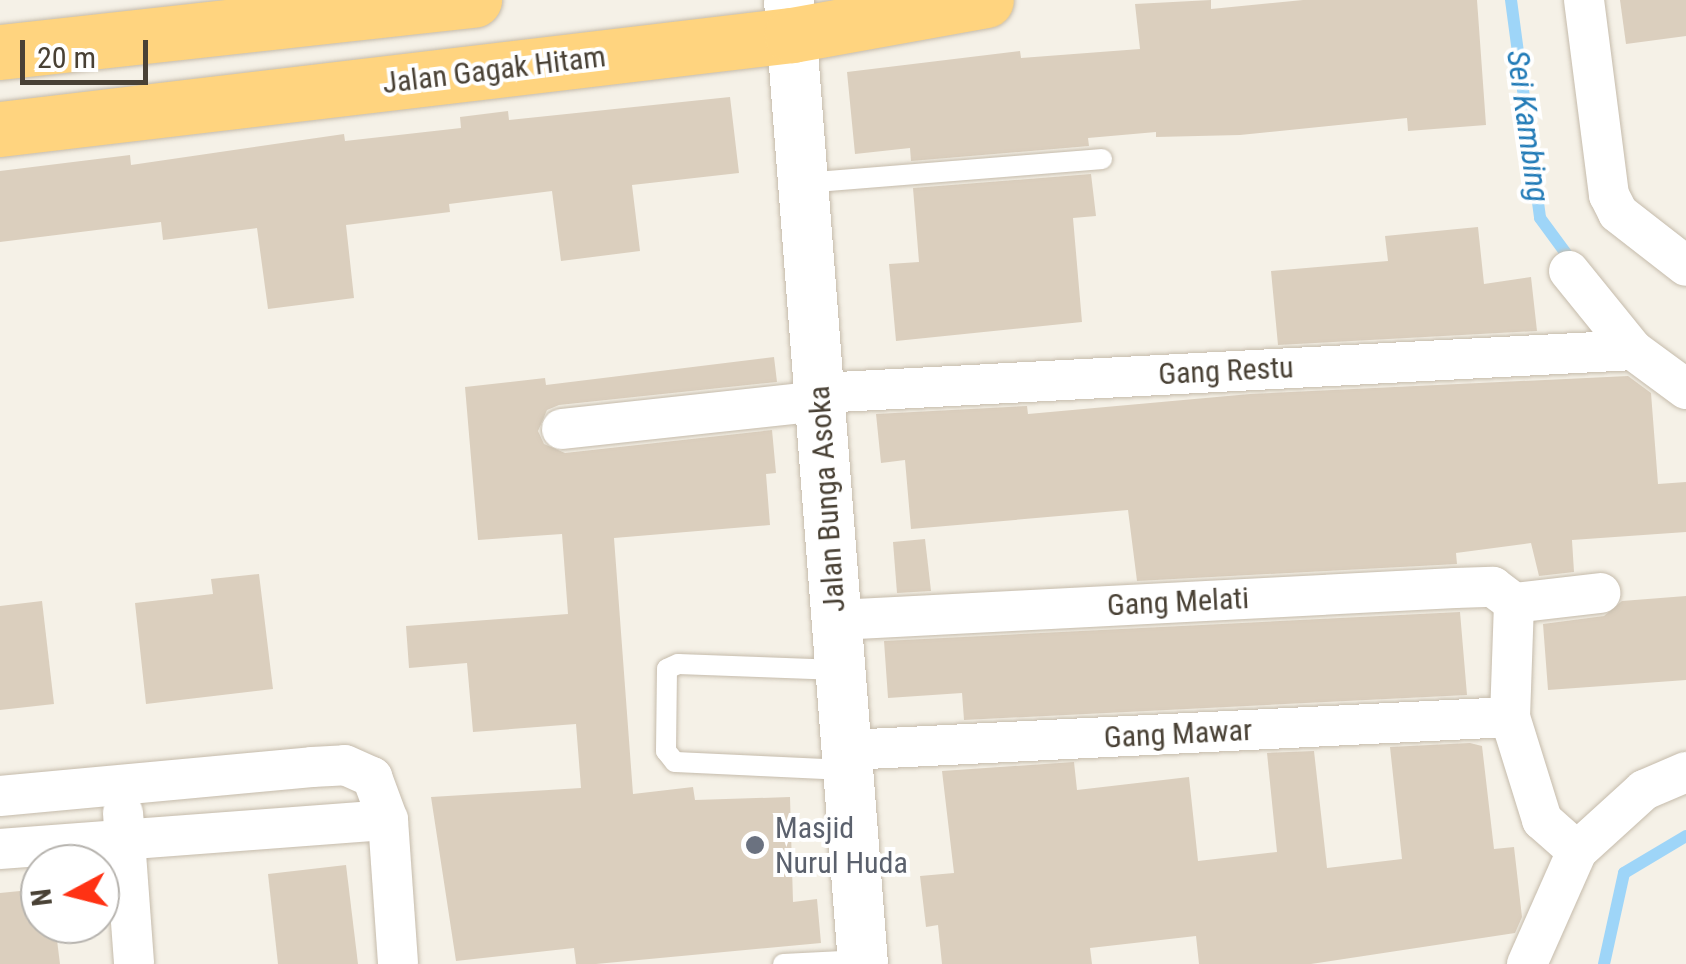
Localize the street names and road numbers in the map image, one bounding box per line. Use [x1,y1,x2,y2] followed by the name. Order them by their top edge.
[380,38,608,102] street label: Jalan Gagak Hitam
[1157,349,1295,393] street label: Gang Restu
[801,385,853,613] street label: Jalan Bunga Asoka
[1106,580,1250,624] street label: Gang Melati
[1103,712,1253,756] street label: Gang Mawar

